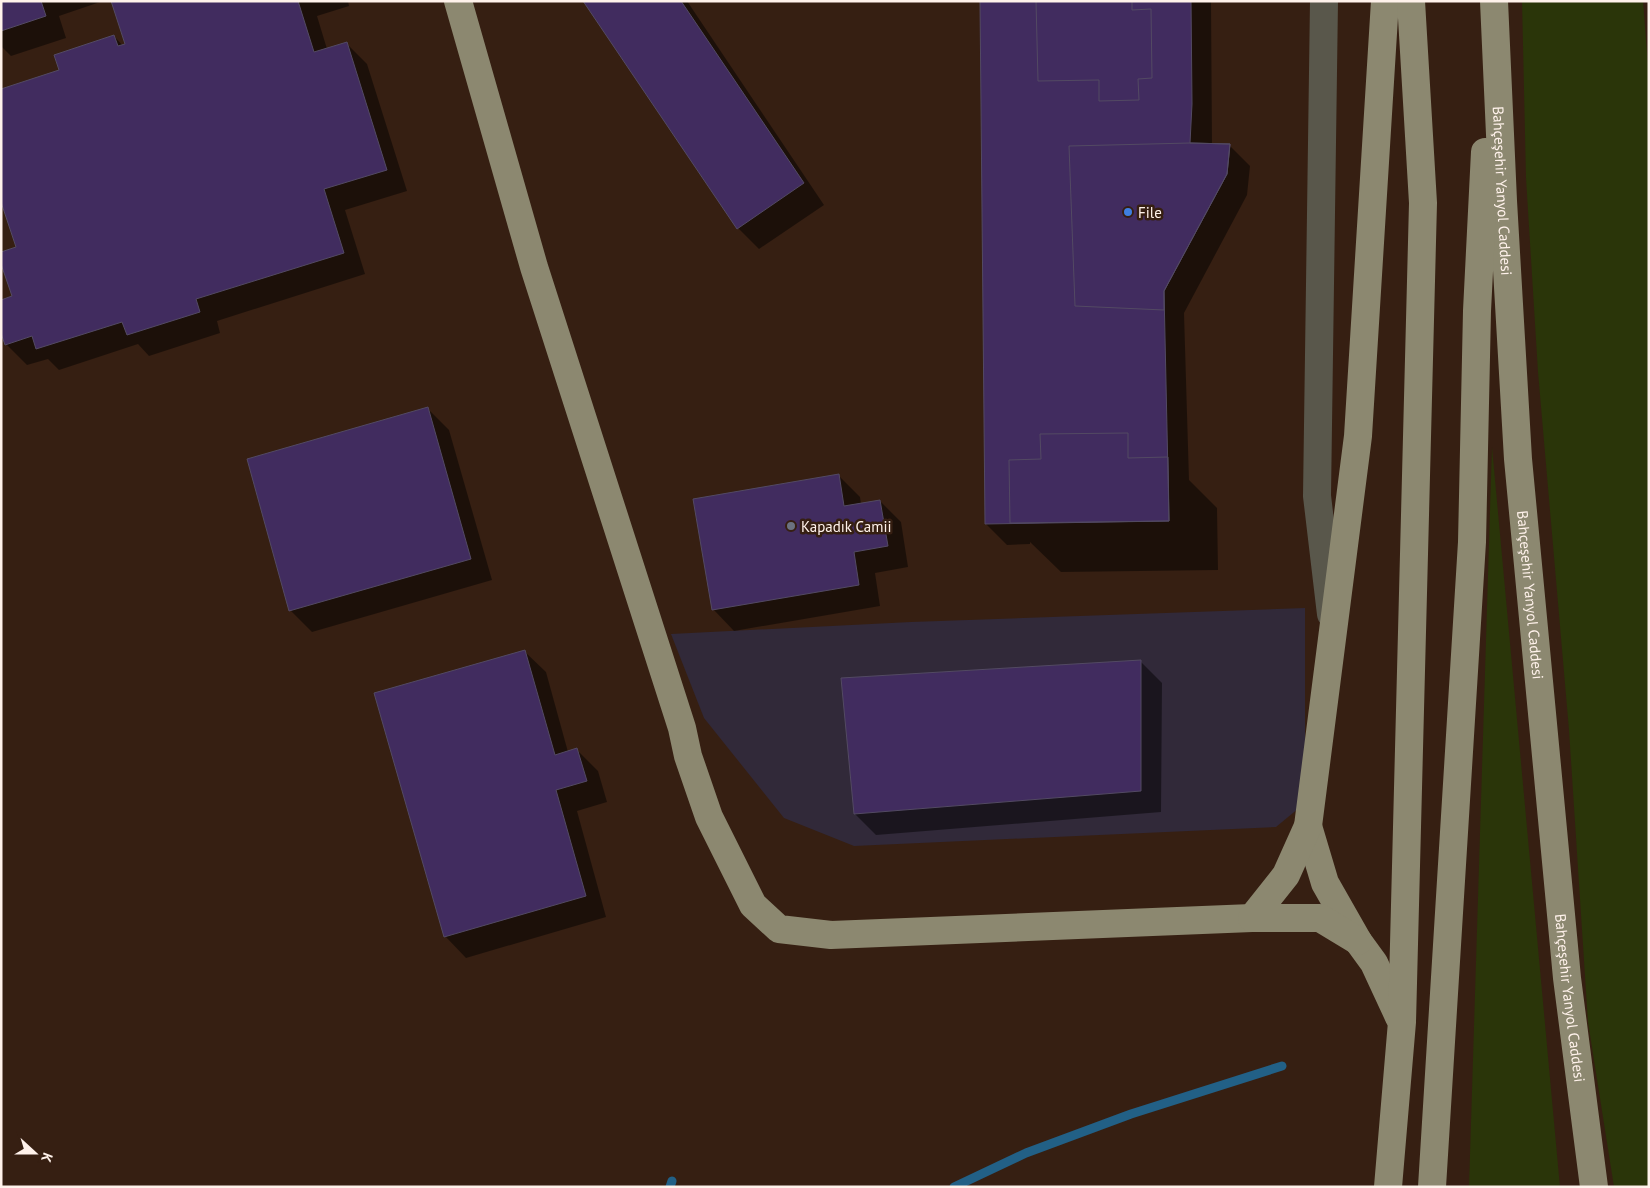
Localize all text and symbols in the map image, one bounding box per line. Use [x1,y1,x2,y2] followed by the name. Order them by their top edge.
[1489,106,1517,276] street label: Bahçeşehir Yanyol Caddesi
[1138,203,1162,222] place label: File
[1122,206,1134,218] marker: File
[1513,509,1548,680] street label: Bahçeşehir Yanyol Caddesi
[801,517,892,536] place label: Kapadık Camii
[785,520,797,532] marker: Kapadık Camii
[1551,913,1590,1083] street label: Bahçeşehir Yanyol Caddesi
[10,1128,60,1178] north arrow
[37,1150,57,1165] text: K

